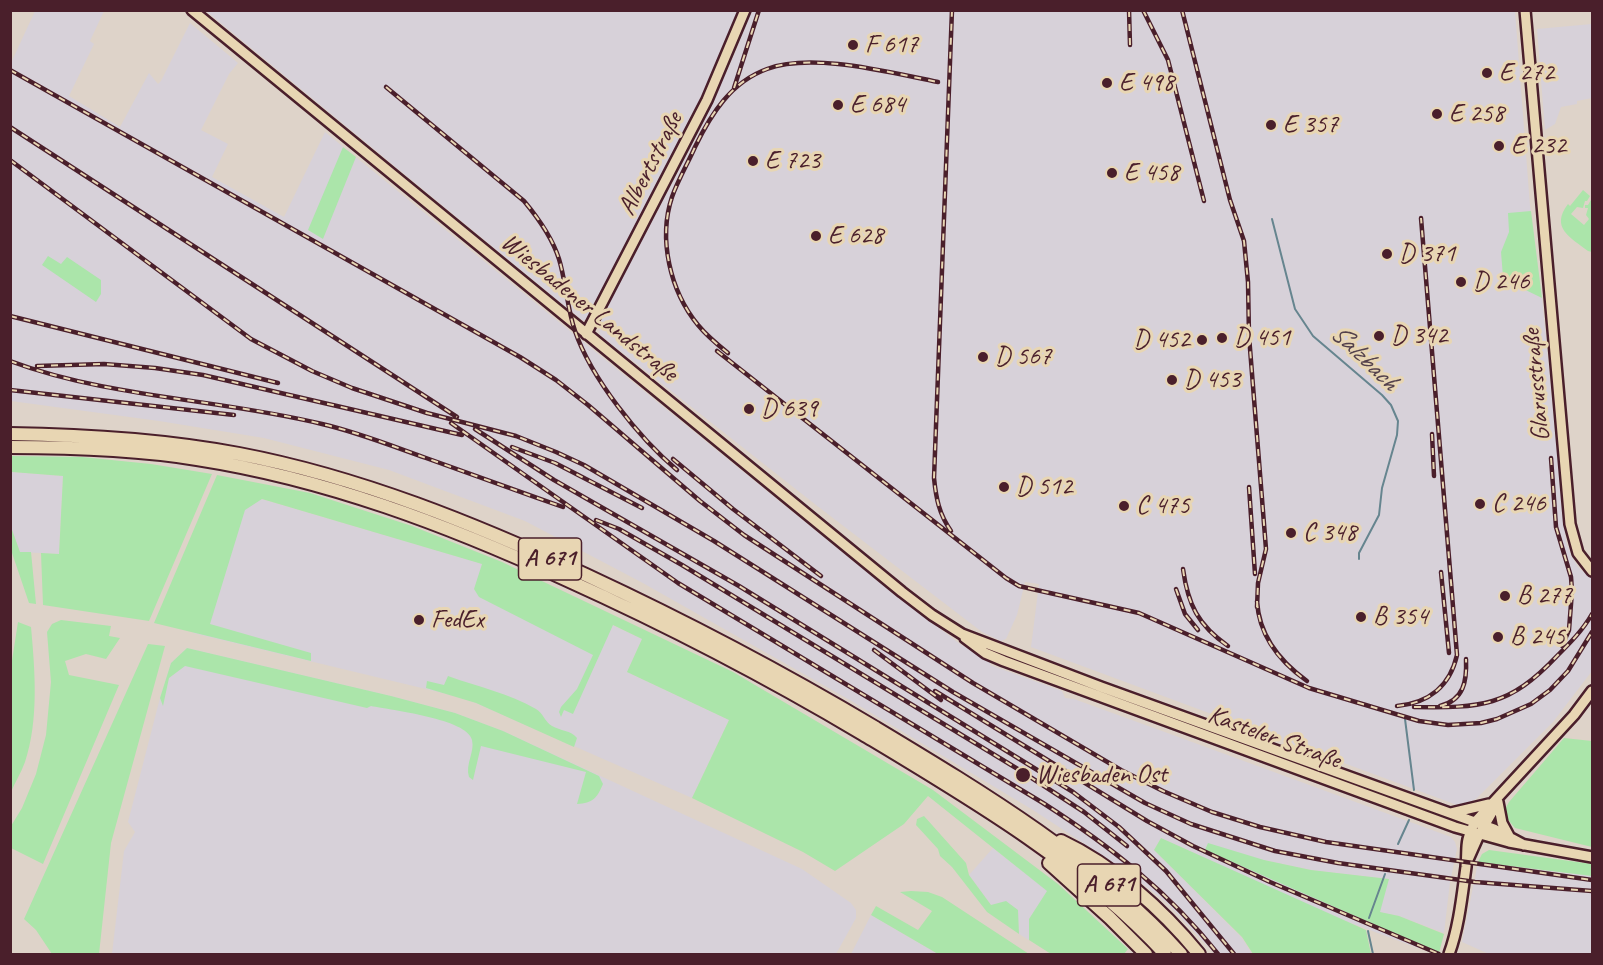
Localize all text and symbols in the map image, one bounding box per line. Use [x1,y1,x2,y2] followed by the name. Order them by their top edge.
[865,29,918,61] place label: F 617
[846,38,860,52] marker: F 617
[1499,57,1554,89] place label: E 272
[1480,66,1494,80] marker: E 272
[1119,67,1174,99] place label: E 498
[1100,76,1114,90] marker: E 498
[850,89,905,121] place label: E 684
[831,98,845,112] marker: E 684
[1449,98,1504,130] place label: E 258
[612,107,690,221] street label: Albertstraße
[1430,107,1444,121] marker: E 258
[1283,109,1338,141] place label: E 357
[1264,118,1278,132] marker: E 357
[1511,130,1566,162] place label: E 232
[1492,139,1506,153] marker: E 232
[765,145,820,177] place label: E 723
[746,154,760,168] marker: E 723
[1124,157,1179,189] place label: E 458
[1105,166,1119,180] marker: E 458
[828,220,883,252] place label: E 628
[494,227,684,389] street label: Wiesbadener Landstraße
[809,229,823,243] marker: E 628
[1399,238,1455,270] place label: D 371
[1380,247,1394,261] marker: D 371
[1473,266,1529,298] place label: D 246
[1454,275,1468,289] marker: D 246
[1323,318,1405,398] water label: Salzbach
[1391,320,1447,352] place label: D 342
[1234,322,1290,354] place label: D 451
[1134,324,1190,356] place label: D 452
[1517,327,1557,443] street label: Glarusstraße
[1372,329,1386,343] marker: D 342
[1215,331,1229,345] marker: D 451
[1195,333,1209,347] marker: D 452
[995,341,1051,373] place label: D 567
[976,350,990,364] marker: D 567
[1184,364,1240,396] place label: D 453
[1165,373,1179,387] marker: D 453
[761,393,817,425] place label: D 639
[742,402,756,416] marker: D 639
[1016,471,1072,503] place label: D 512
[997,480,1011,494] marker: D 512
[1492,488,1546,520] place label: C 246
[1136,490,1190,522] place label: C 475
[1473,497,1487,511] marker: C 246
[1117,499,1131,513] marker: C 475
[1303,517,1357,549] place label: C 348
[1284,526,1298,540] marker: C 348
[518,538,582,580] road number: A 671
[1517,580,1572,612] place label: B 277
[1498,589,1512,603] marker: B 277
[1373,601,1428,633] place label: B 354
[431,604,484,636] place label: FedEx
[1354,610,1368,624] marker: B 354
[412,613,426,627] marker: FedEx
[1510,621,1565,653] place label: B 245
[1491,630,1505,644] marker: B 245
[1203,700,1345,776] street label: Kasteler Straße
[1036,759,1167,791] place label: Wiesbaden Ost
[1014,766,1032,784] marker: Wiesbaden Ost
[1078,864,1140,906] road number: A 671

